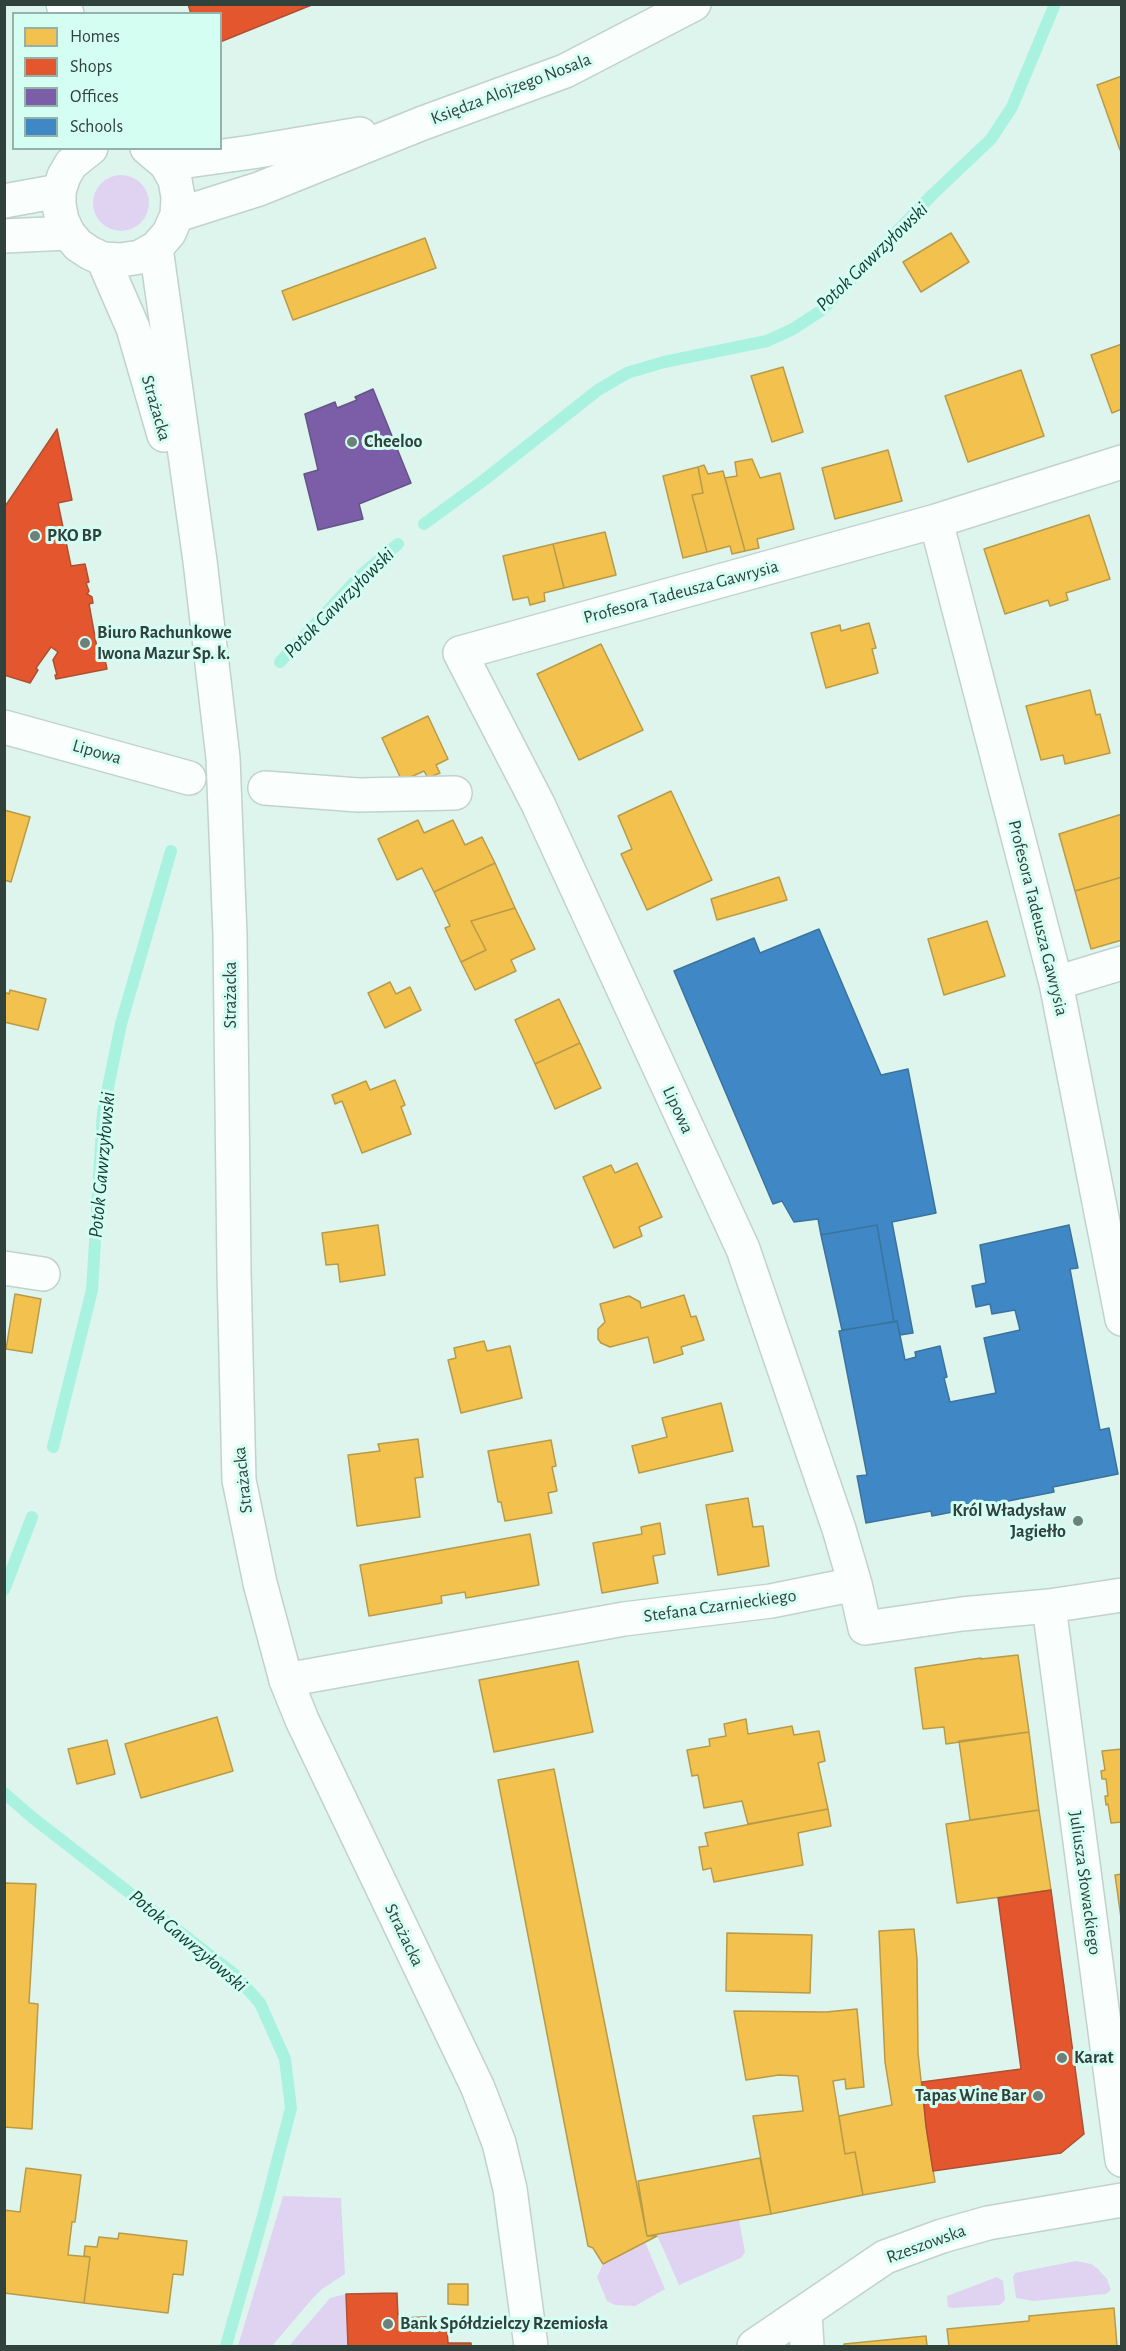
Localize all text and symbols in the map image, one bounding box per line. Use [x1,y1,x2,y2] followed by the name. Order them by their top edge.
[12,12,222,150] legend
[70,28,120,46] text: Homes
[428,48,594,130] street label: Księdza Alojzego Nosala
[70,58,112,76] text: Shops
[70,88,119,106] text: Offices
[70,118,123,136] text: Schools
[811,197,933,317] water label: Potok Gawrzyłowski
[136,373,176,443] street label: Strażacka
[364,431,422,453] place label: Cheeloo
[345,435,359,449] marker: Cheeloo
[47,525,102,547] place label: PKO BP
[28,529,42,543] marker: PKO BP
[279,543,399,663] water label: Potok Gawrzyłowski
[581,556,781,628] street label: Profesora Tadeusza Gawrysia
[97,622,232,664] place label: Biuro Rachunkowe Iwona Mazur Sp. k.
[78,636,92,650] marker: Biuro Rachunkowe Iwona Mazur Sp. k.
[70,735,124,769] street label: Lipowa
[1003,818,1073,1018] street label: Profesora Tadeusza Gawrysia
[220,962,242,1028] street label: Strażacka
[658,1083,698,1137] street label: Lipowa
[84,1091,120,1239] water label: Potok Gawrzyłowski
[229,1446,257,1514] street label: Strażacka
[952,1500,1066,1543] place label: Król Władysław Jagiełło
[1071,1514,1085,1528] marker: Król Władysław Jagiełło
[642,1585,798,1627] street label: Stefana Czarnieckiego
[1064,1810,1106,1956] street label: Juliusza Słowackiego
[124,1885,252,1997] water label: Potok Gawrzyłowski
[380,1900,428,1970] street label: Strażacka
[1074,2047,1114,2069] place label: Karat
[1055,2051,1069,2065] marker: Karat
[915,2085,1026,2107] place label: Tapas Wine Bar
[1031,2089,1045,2103] marker: Tapas Wine Bar
[883,2220,969,2268] street label: Rzeszowska
[400,2313,608,2335] place label: Bank Spółdzielczy Rzemiosła
[381,2317,395,2331] marker: Bank Spółdzielczy Rzemiosła

